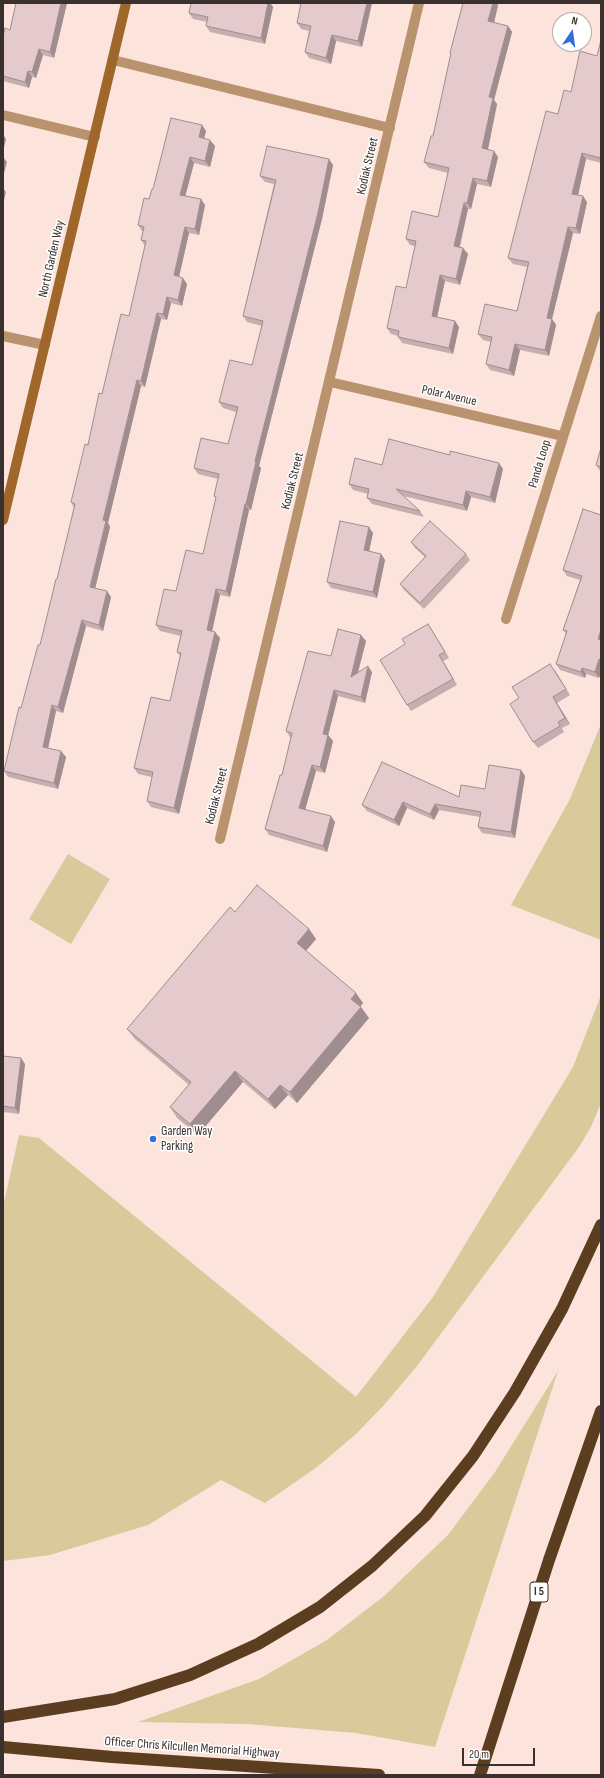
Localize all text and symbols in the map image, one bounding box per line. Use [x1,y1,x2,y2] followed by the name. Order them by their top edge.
[552,12,592,52] north arrow
[570,14,579,28] text: N
[354,136,382,196] street label: Kodiak Street
[36,219,68,299] street label: North Garden Way
[420,382,478,410] street label: Polar Avenue
[525,438,555,490] street label: Panda Loop
[278,451,308,511] street label: Kodiak Street
[202,766,232,826] street label: Kodiak Street
[161,1124,212,1155] place label: Garden Way Parking
[148,1134,158,1144] marker: Garden Way Parking
[530,1582,548,1602] road number: I 5
[104,1734,280,1762] street label: Officer Chris Kilcullen Memorial Highway
[464,1740,537,1766] scale bar
[469,1747,489,1762] text: 20 m

